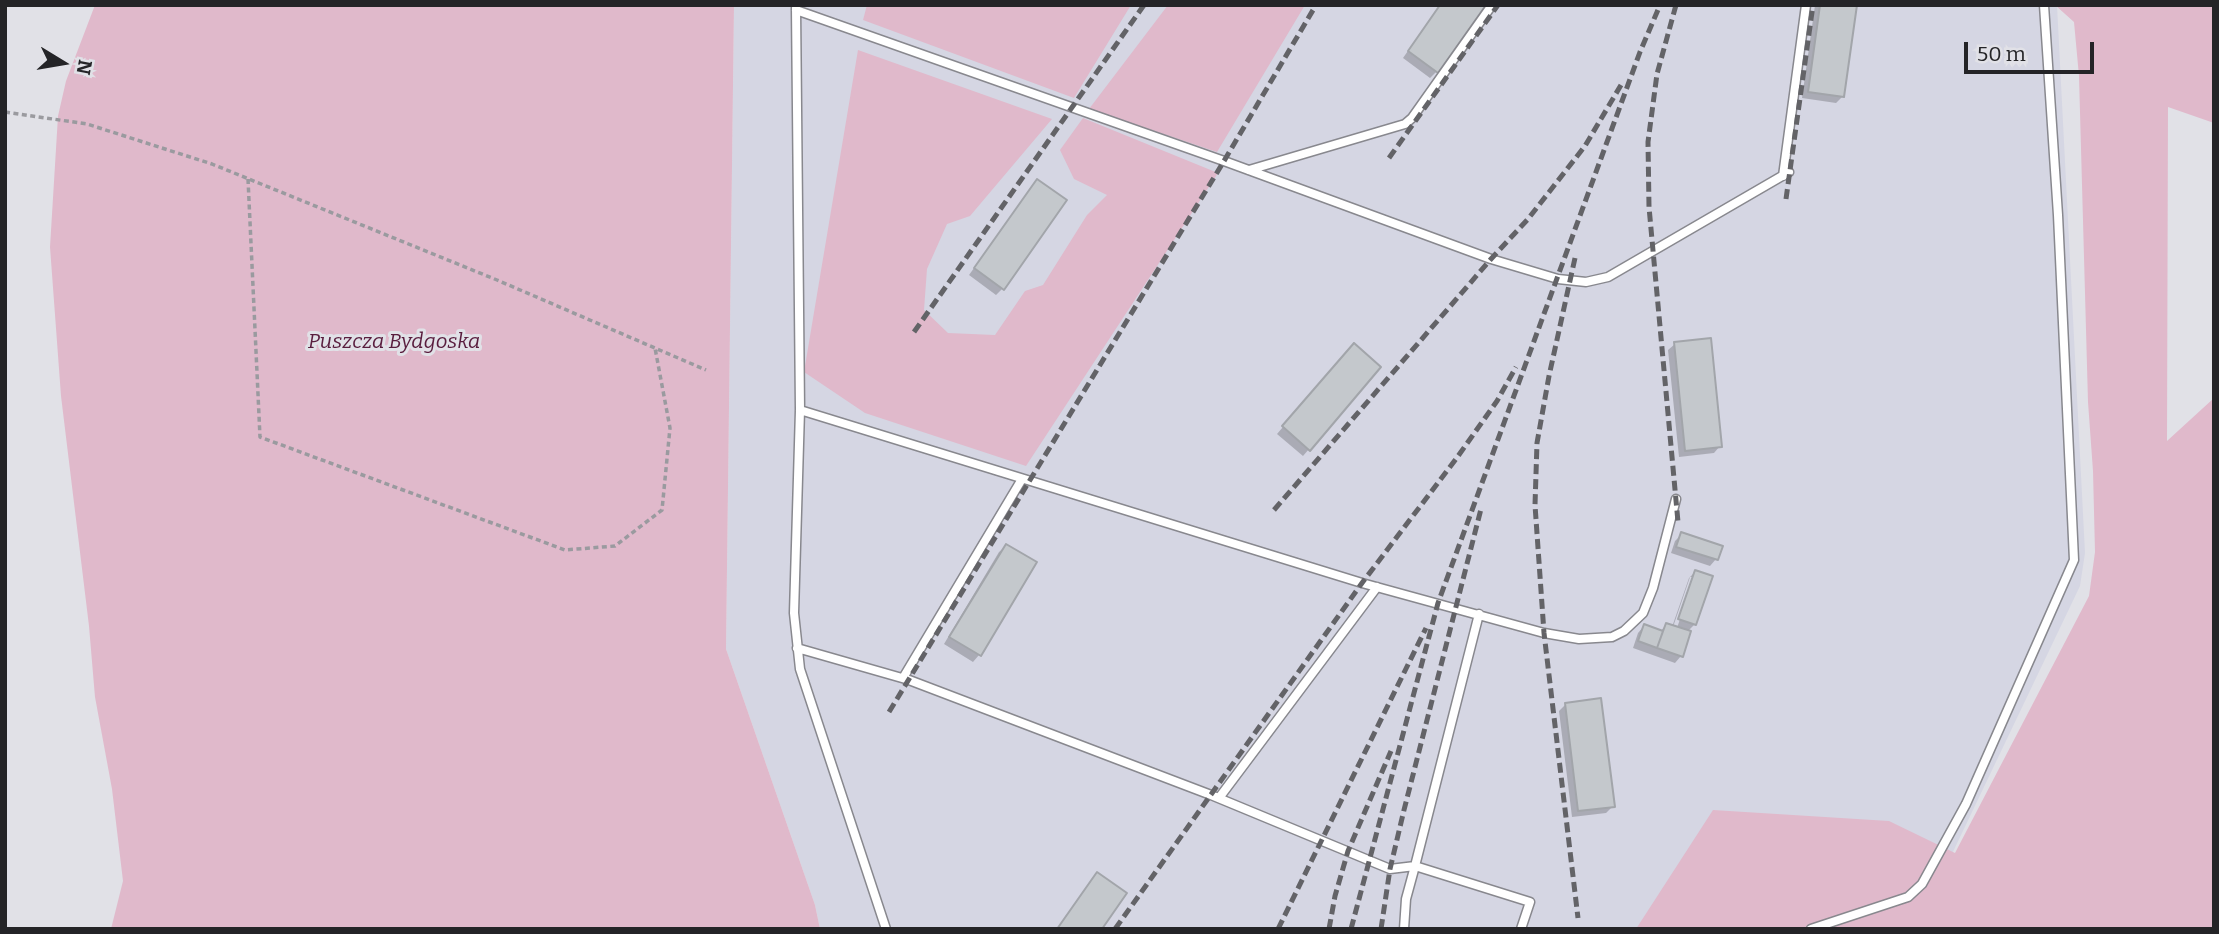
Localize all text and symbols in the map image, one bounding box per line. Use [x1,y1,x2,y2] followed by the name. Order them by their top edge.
[28,28,98,98] north arrow
[1967,28,2096,72] scale bar
[1977,41,2026,67] text: 50 m
[71,58,97,76] text: N
[308,329,480,355] park label: Puszcza Bydgoska

